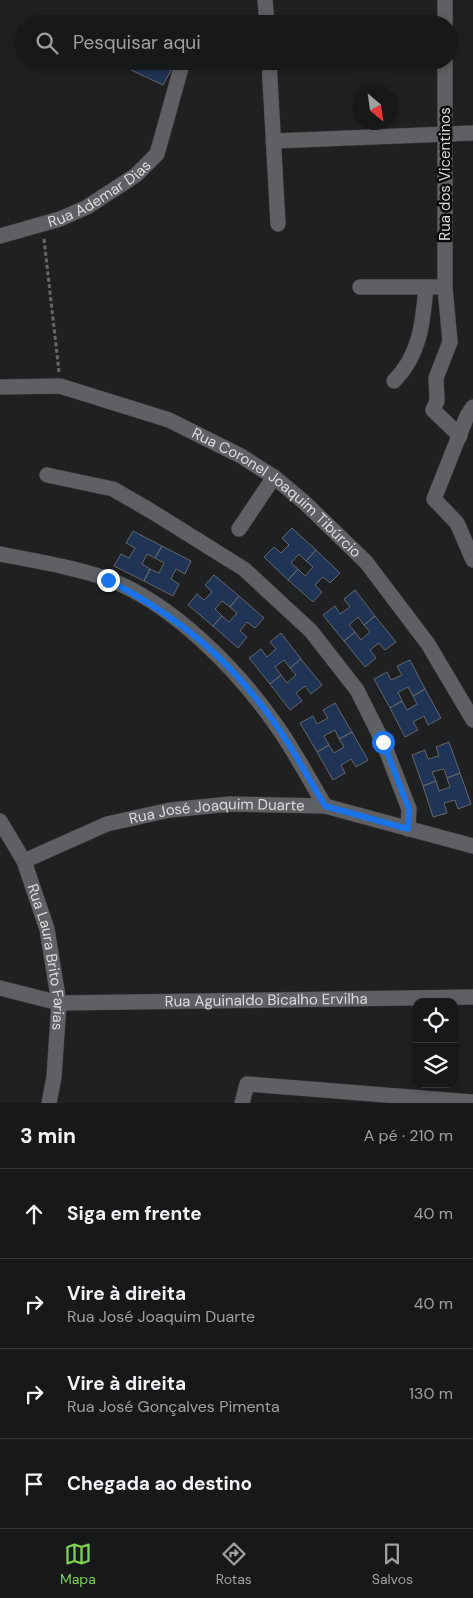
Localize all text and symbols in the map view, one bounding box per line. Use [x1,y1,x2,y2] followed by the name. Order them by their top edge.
[15,15,458,70] search box
[33,29,61,57] icon: search
[73,30,201,55] text: Pesquisar aqui
[353,85,398,130] north arrow
[435,107,455,241] street label: Rua dos Vicentinos
[45,156,155,232] street label: Rua Ademar Dias
[188,423,366,562] street label: Rua Coronel Joaquim Tibúrcio
[97,569,120,592] route end
[372,731,395,754] route start
[127,794,305,829] street label: Rua José Joaquim Duarte
[22,881,69,1031] street label: Rua Laura Brito Farias
[165,989,368,1011] street label: Rua Aguinaldo Bicalho Ervilha
[413,998,458,1088] map controls
[413,998,458,1043] button: locate
[413,1043,458,1088] button: layers
[20,1122,76,1150] text: 3 min
[364,1125,453,1146] text: A pé · 210 m
[20,1200,48,1228] icon: ahead
[67,1201,202,1226] text: Siga em frente
[414,1203,453,1224] text: 40 m
[67,1281,186,1306] text: Vire à direita
[20,1290,48,1318] icon: right
[414,1293,453,1314] text: 40 m
[67,1306,255,1327] text: Rua José Joaquim Duarte
[67,1371,186,1396] text: Vire à direita
[20,1380,48,1408] icon: right
[409,1383,453,1404] text: 130 m
[67,1396,280,1417] text: Rua José Gonçalves Pimenta
[20,1470,48,1498] icon: arrive
[67,1471,252,1496] text: Chegada ao destino
[60,1540,96,1588] tab: Mapa
[216,1540,252,1588] tab: Rotas
[372,1540,413,1588] tab: Salvos

